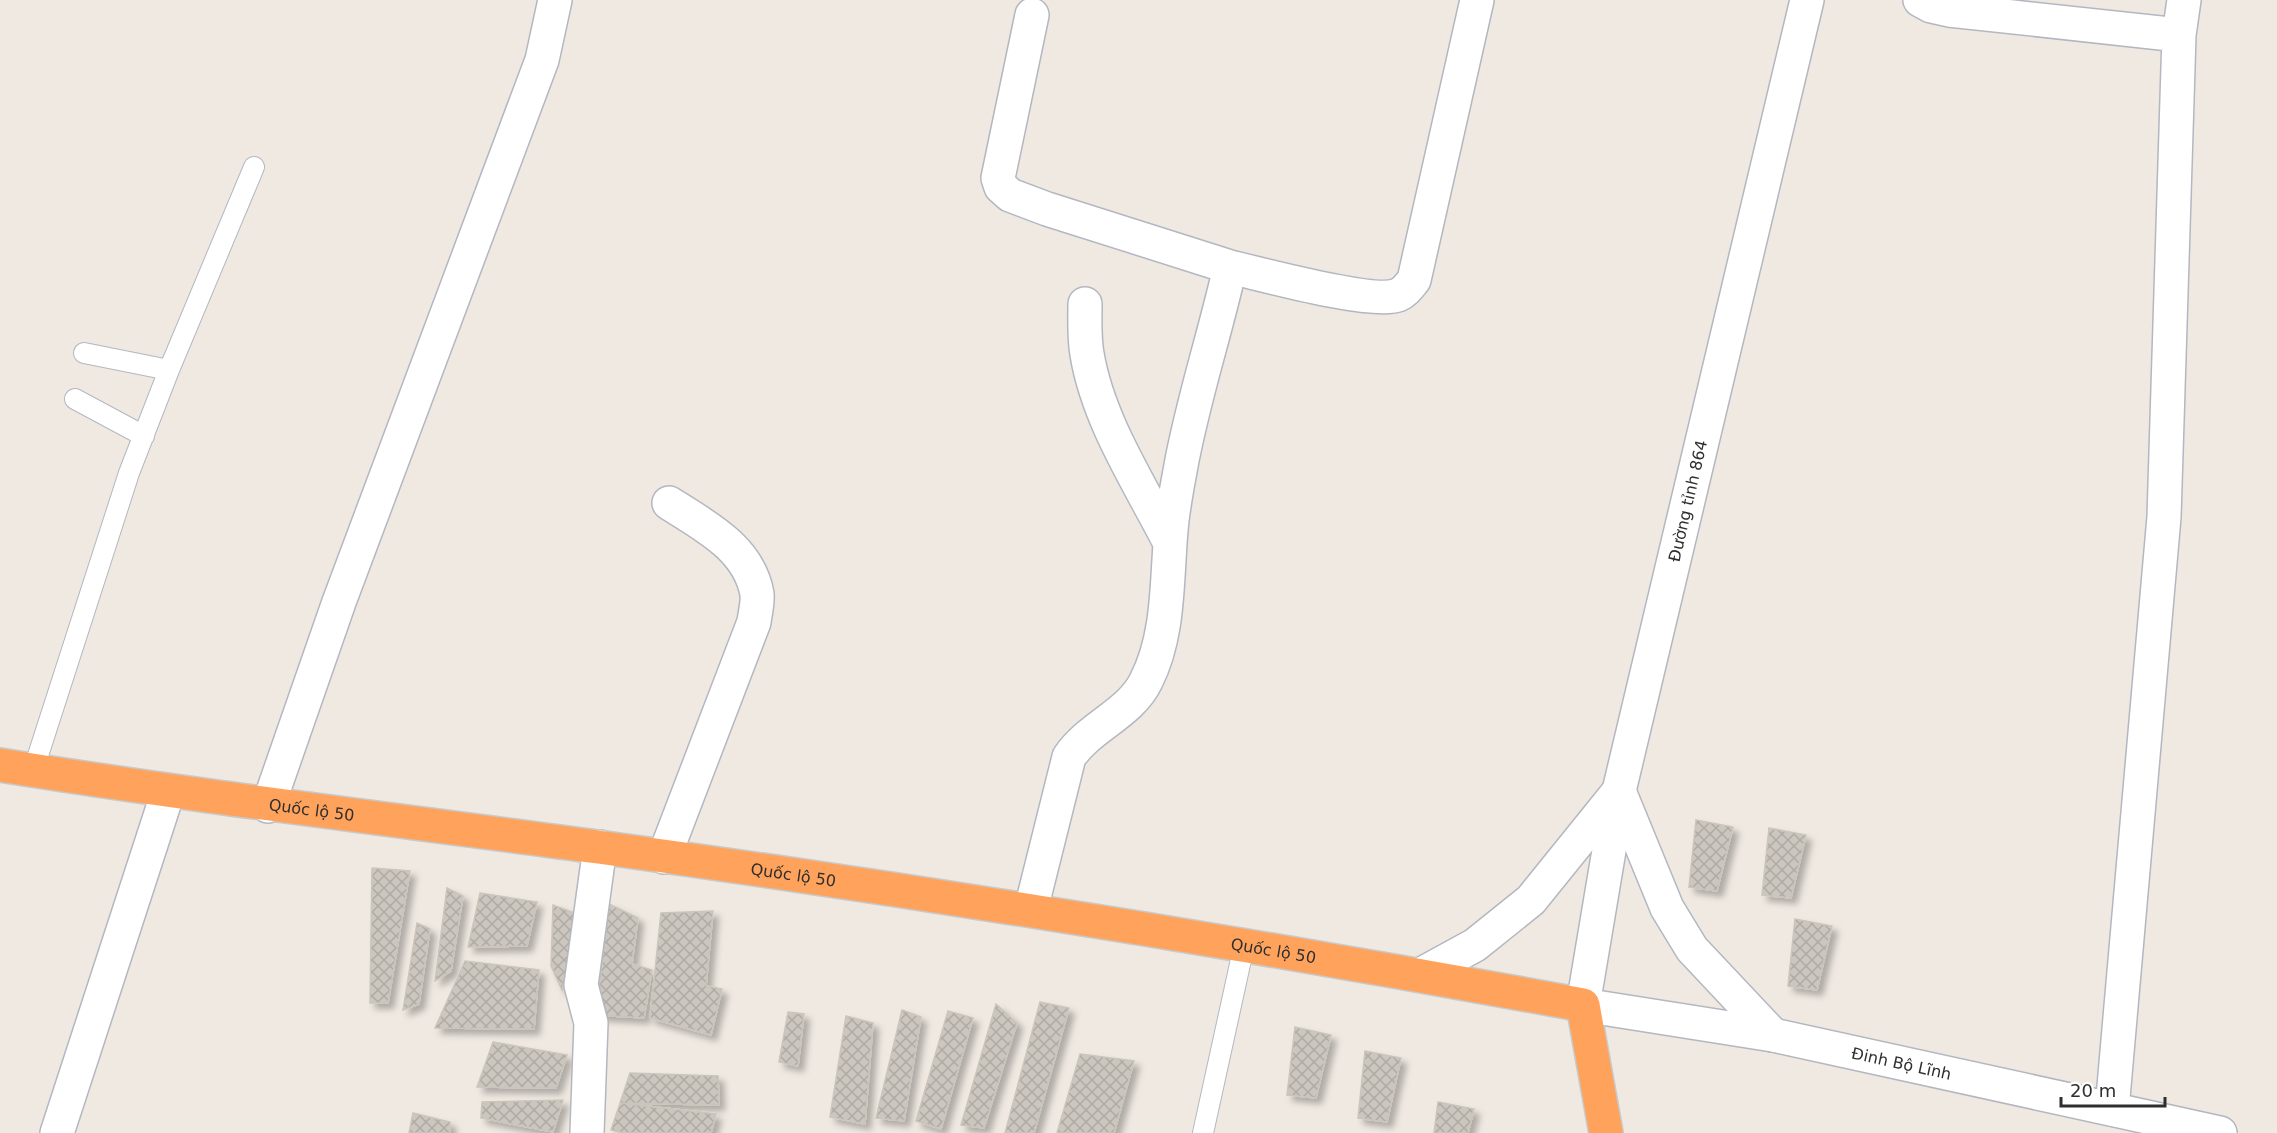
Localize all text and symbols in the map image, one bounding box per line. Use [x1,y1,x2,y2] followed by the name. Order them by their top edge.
[1665,438,1711,564] street label: Đường tỉnh 864
[268,795,356,825] street label: Quốc lộ 50
[749,859,837,890] street label: Quốc lộ 50
[1229,934,1318,967] street label: Quốc lộ 50
[1850,1043,1953,1083] street label: Đinh Bộ Lĩnh
[2061,1070,2164,1108] scale bar
[2070,1080,2116,1101] text: 20 m

